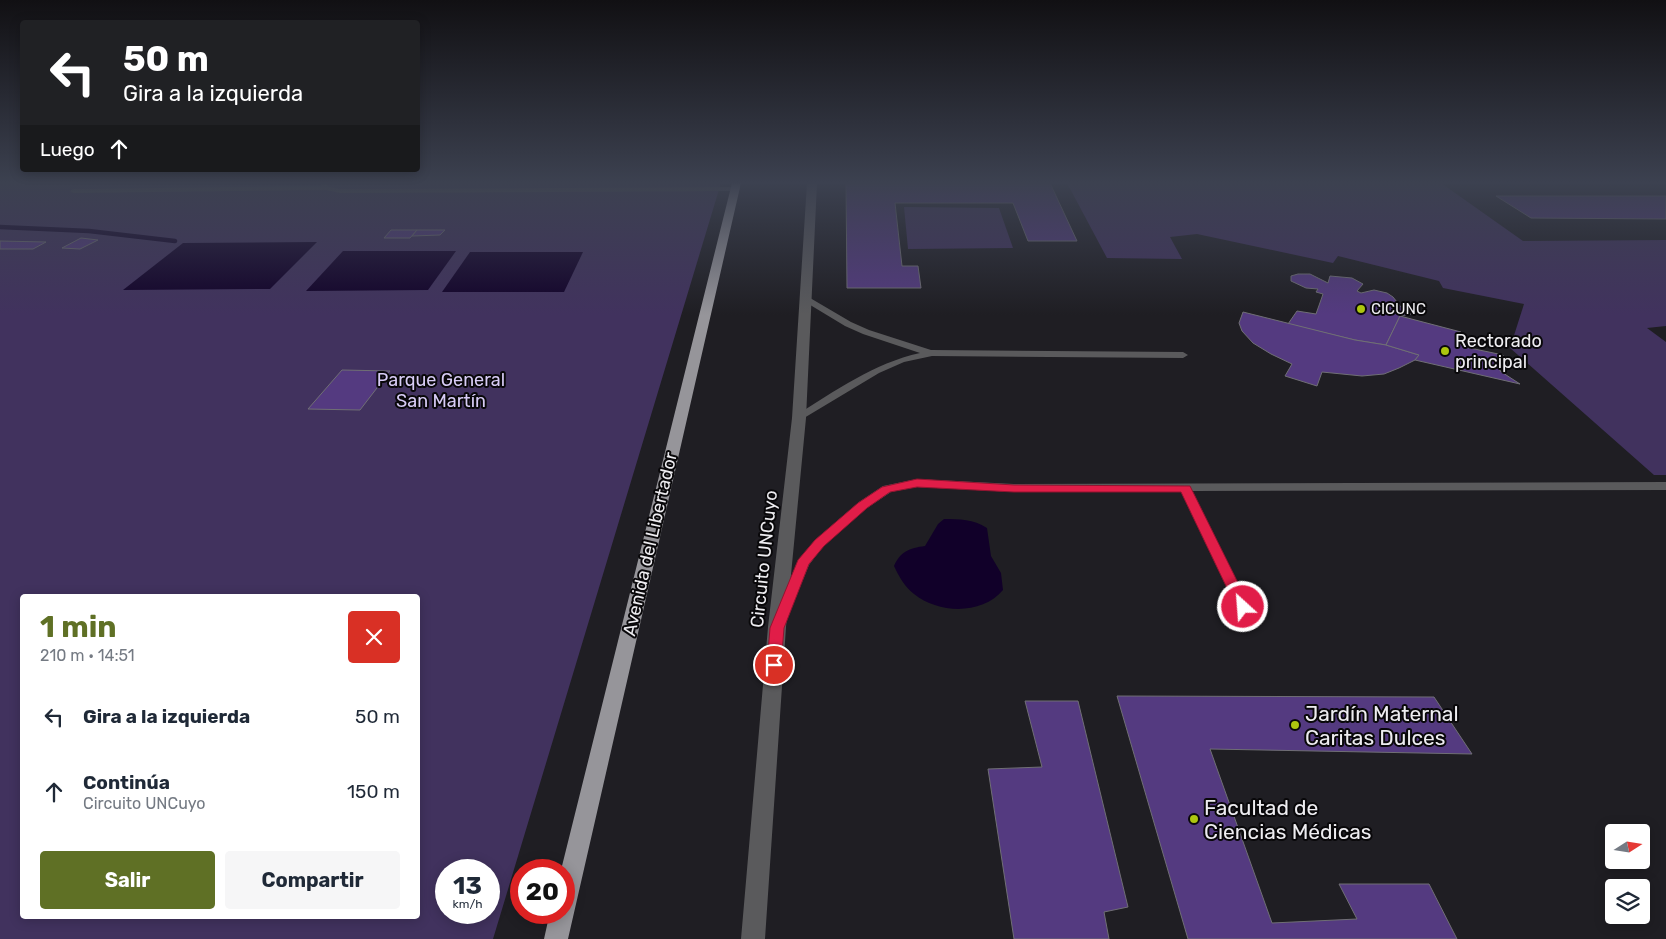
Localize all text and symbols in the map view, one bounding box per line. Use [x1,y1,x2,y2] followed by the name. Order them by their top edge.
[123,38,209,80] text: 50 m
[40,40,105,105] icon: left
[123,80,303,107] text: Gira a la izquierda
[105,135,133,163] icon: ahead
[40,138,95,161] text: Luego
[1371,300,1426,318] place label: CICUNC
[1355,303,1367,315] marker: CICUNC
[1455,330,1542,373] place label: Rectorado principal
[1439,345,1451,357] marker: Rectorado principal
[377,369,505,412] park label: Parque General San Martín
[618,450,682,638] street label: Avenida del Libertador
[746,489,782,629] street label: Circuito UNCuyo
[1216,580,1268,632] position arrow
[40,609,117,645] text: 1 min
[348,611,400,663] button: close
[753,644,795,686] pin
[40,646,135,665] text: 210 m · 14:51
[760,651,788,679] icon: arrive
[1305,701,1459,750] place label: Jardín Maternal Caritas Dulces
[40,703,68,731] icon: left
[83,705,250,728] text: Gira a la izquierda
[355,705,400,728] text: 50 m
[1289,719,1301,731] marker: Jardín Maternal Caritas Dulces
[83,771,170,794] text: Continúa
[40,778,68,806] icon: ahead
[347,780,400,803] text: 150 m
[83,794,206,813] text: Circuito UNCuyo
[1204,795,1372,844] place label: Facultad de Ciencias Médicas
[1188,813,1200,825] marker: Facultad de Ciencias Médicas
[1605,824,1650,869] north arrow
[1605,824,1650,924] map controls
[40,851,215,909] button: Salir
[225,851,400,909] button: Compartir
[510,859,575,924] speed limit sign: 20
[453,871,482,900] text: 13
[1605,879,1650,924] button: layers
[453,897,482,911] text: km/h

